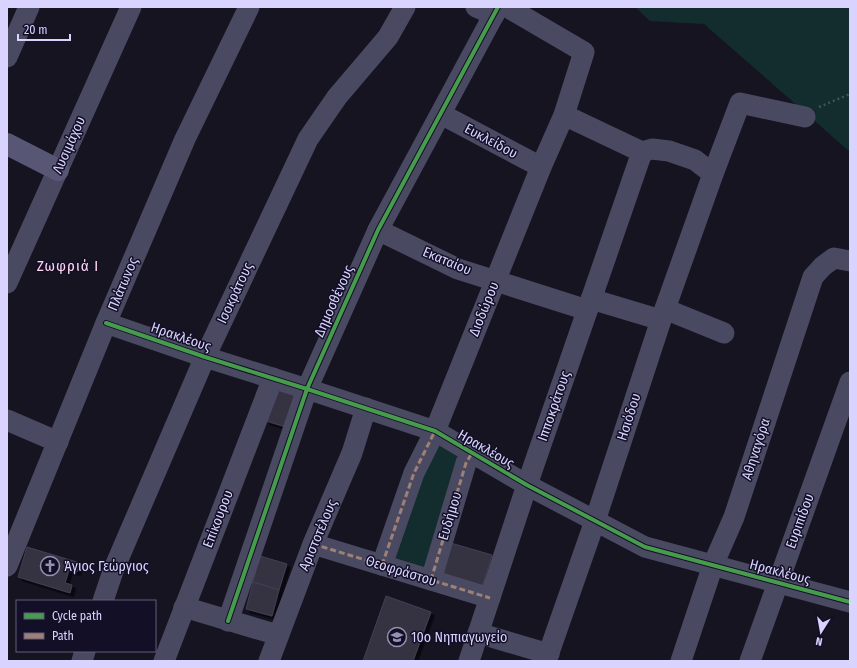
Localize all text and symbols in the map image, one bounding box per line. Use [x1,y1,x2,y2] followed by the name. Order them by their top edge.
[18,16,70,42] scale bar
[24,23,48,37] text: 20 m
[49,114,89,176] street label: Λυσιμάχου
[462,120,520,162] street label: Ευκλείδου
[420,243,474,279] street label: Εκαταίου
[104,255,142,313] street label: Πλάτωνος
[37,257,99,275] district label: Ζωφριά Ι
[213,260,257,326] street label: Ισοκράτους
[311,262,357,340] street label: Δημοσθένους
[465,279,503,339] street label: Διοδώρου
[149,319,213,355] street label: Ηρακλέους
[534,369,574,443] street label: Ιπποκράτους
[613,391,645,443] street label: Ησιόδου
[738,416,774,482] street label: Αθηναγόρα
[455,426,517,472] street label: Ηρακλέους
[199,488,237,550] street label: Επίκουρου
[435,490,465,542] street label: Ευδήμου
[782,491,818,551] street label: Ευριπίδου
[295,497,341,573] street label: Αριστοτέλους
[364,552,438,590] street label: Θεοφράστου
[39,555,61,577] church icon: Άγιος Γεώργιος
[748,556,812,588] street label: Ηρακλέους
[64,558,149,575] place label: Άγιος Γεώργιος
[16,600,156,652] legend
[52,609,102,623] text: Cycle path
[801,612,841,652] north arrow
[386,626,408,648] school or university icon: 10ο Νηπιαγωγείο
[52,629,74,643] text: Path
[411,629,507,646] place label: 10ο Νηπιαγωγείο
[815,634,824,648] text: N

